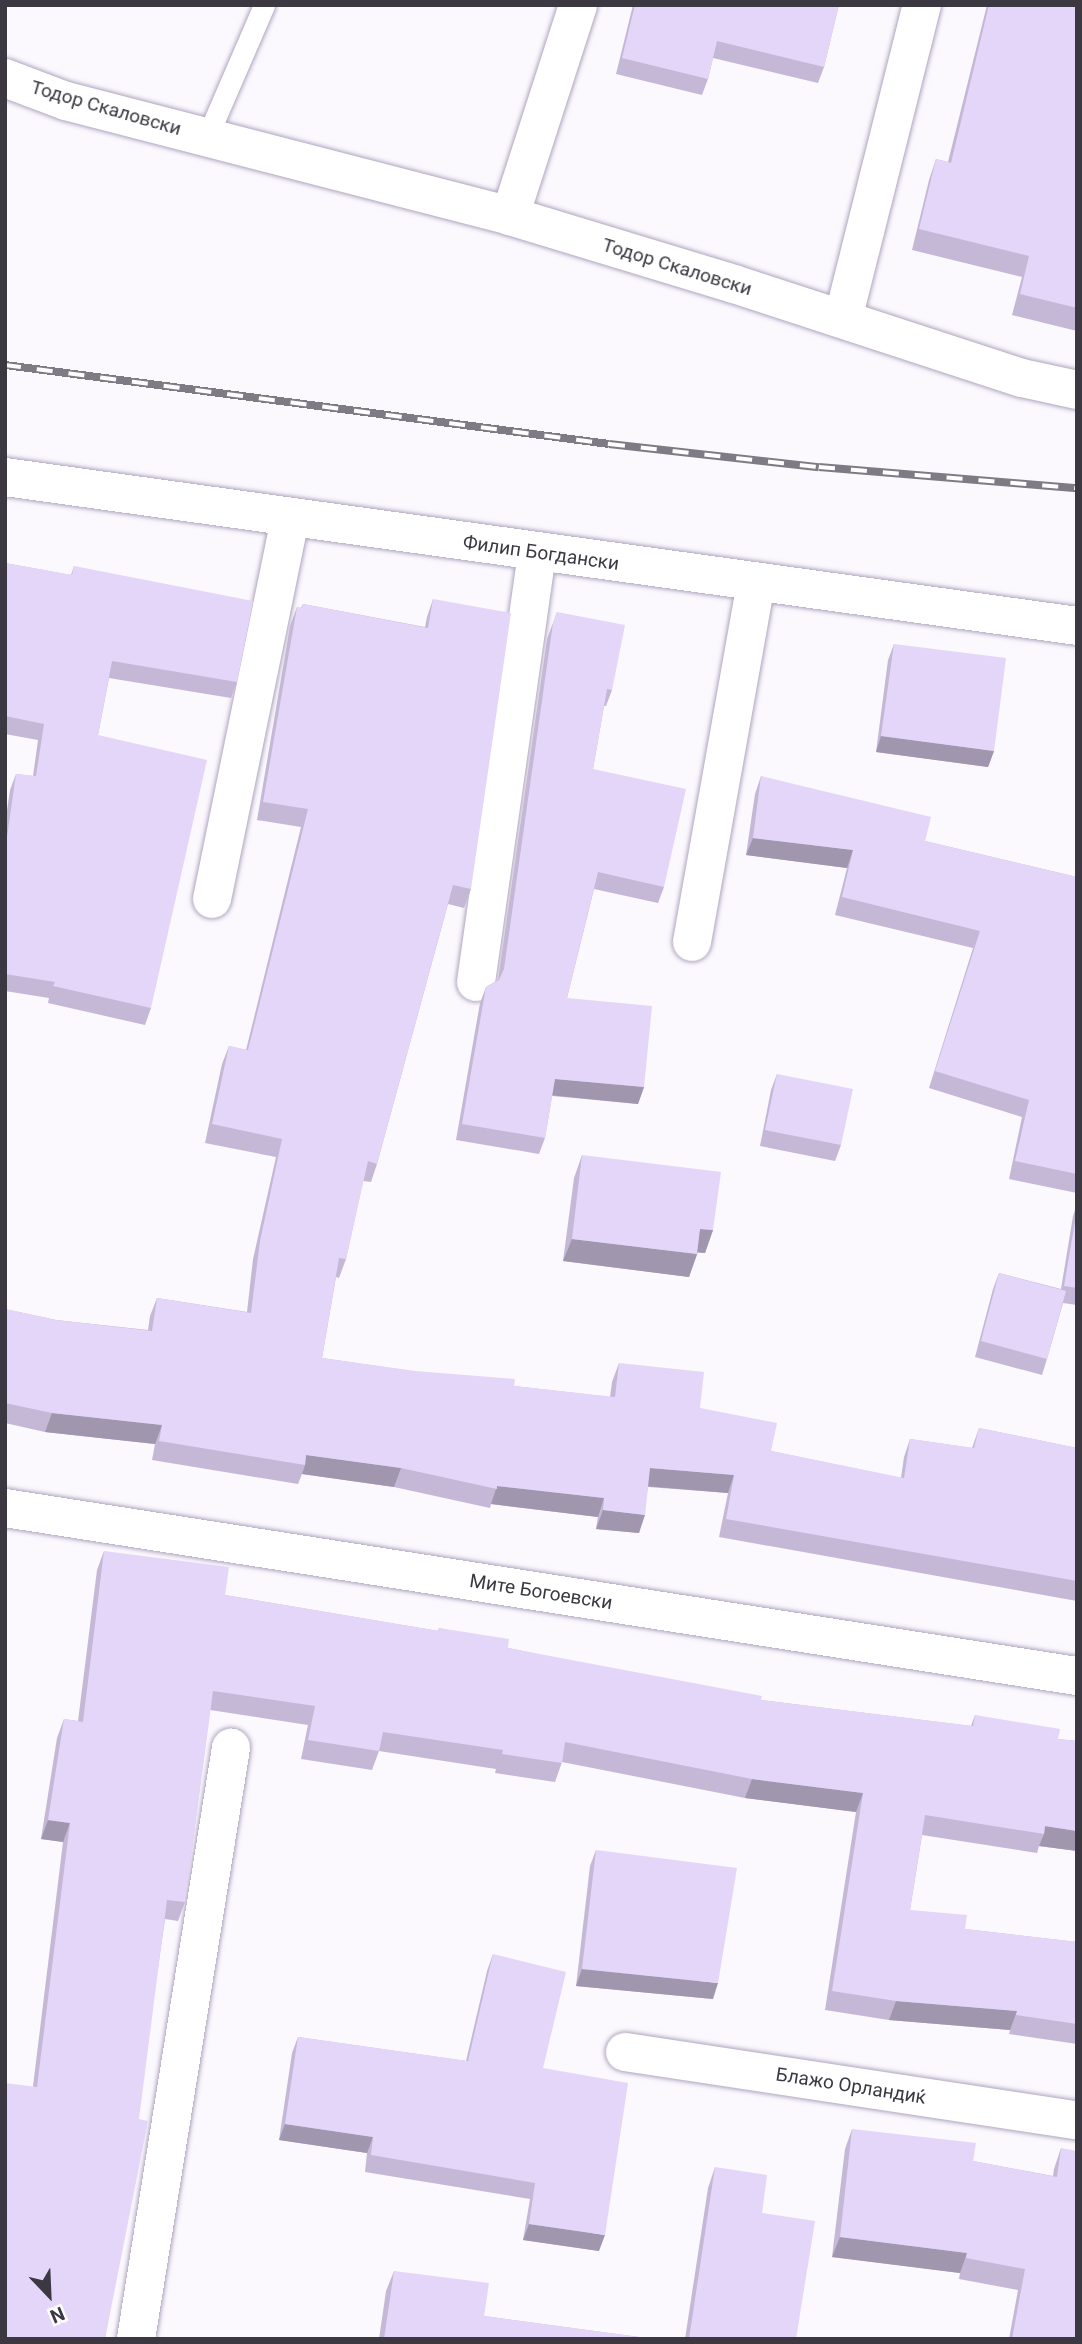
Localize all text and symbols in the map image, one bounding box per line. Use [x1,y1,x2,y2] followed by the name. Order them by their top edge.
[28,76,184,140] street label: Тодор Скаловски
[600,233,754,301] street label: Тодор Скаловски
[461,531,621,575] street label: Филип Богдански
[468,1569,614,1615] street label: Мите Богоевски
[774,2063,928,2109] street label: Блажо Орландиќ
[14,2260,84,2330] north arrow
[47,2302,68,2328] text: N

